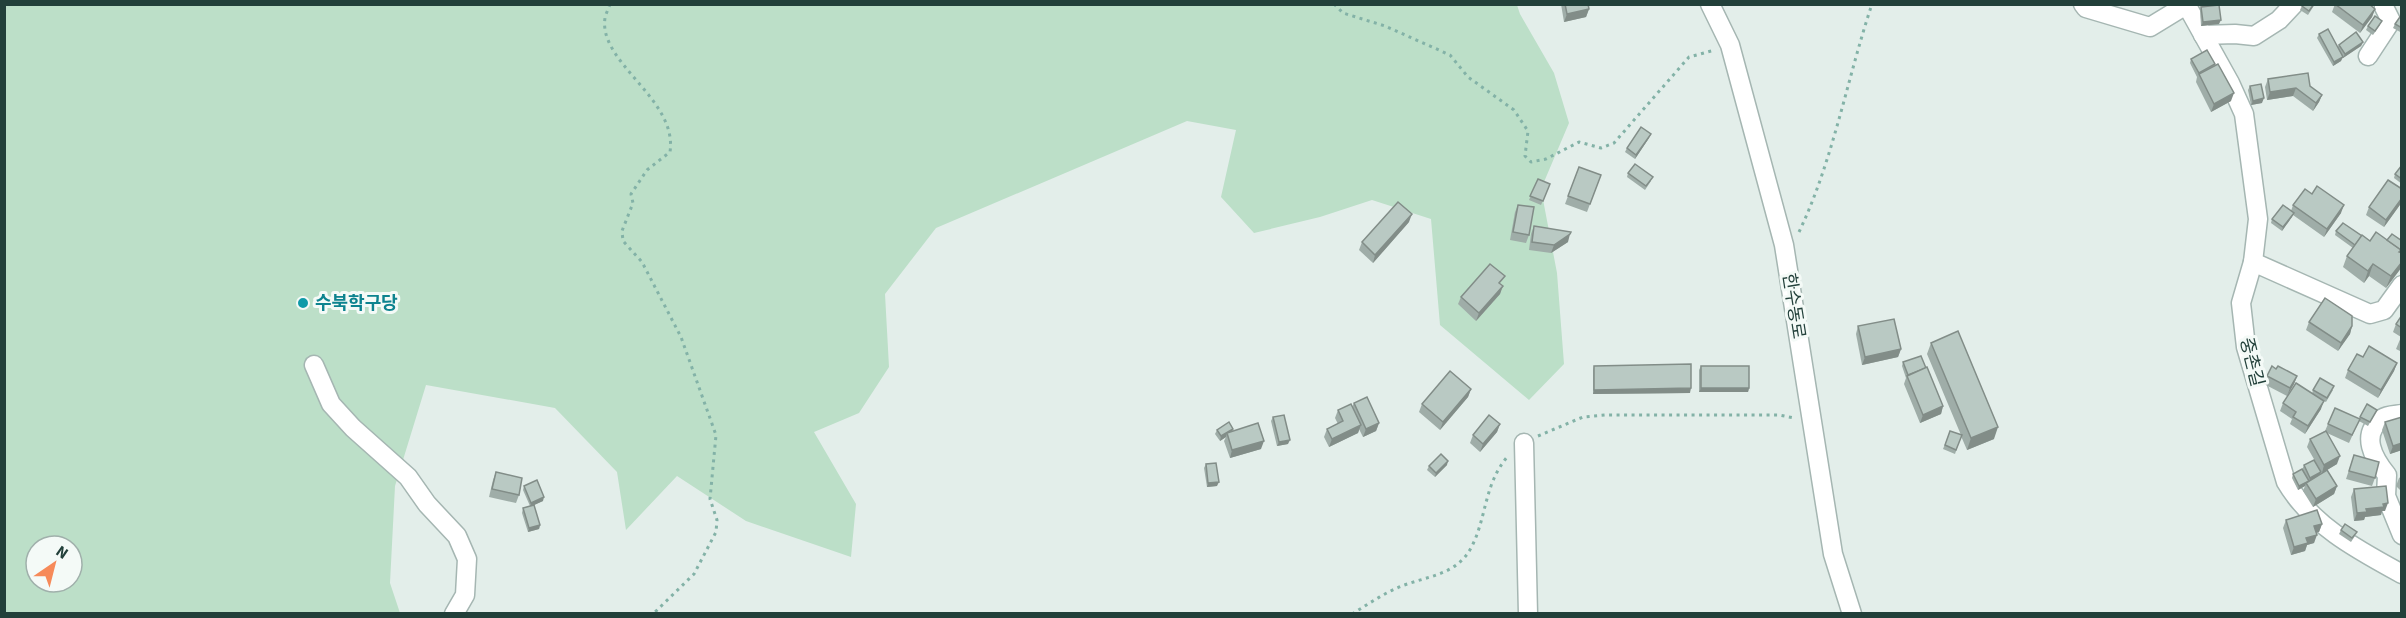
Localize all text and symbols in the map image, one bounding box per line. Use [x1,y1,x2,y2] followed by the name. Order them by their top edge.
[1776,271,1811,341] street label: 한수동로
[315,291,398,316] place label: 수북학구당
[296,296,310,310] marker: 수북학구당
[2233,335,2270,389] street label: 중촌길
[24,534,84,594] north arrow
[51,540,73,565] text: N

